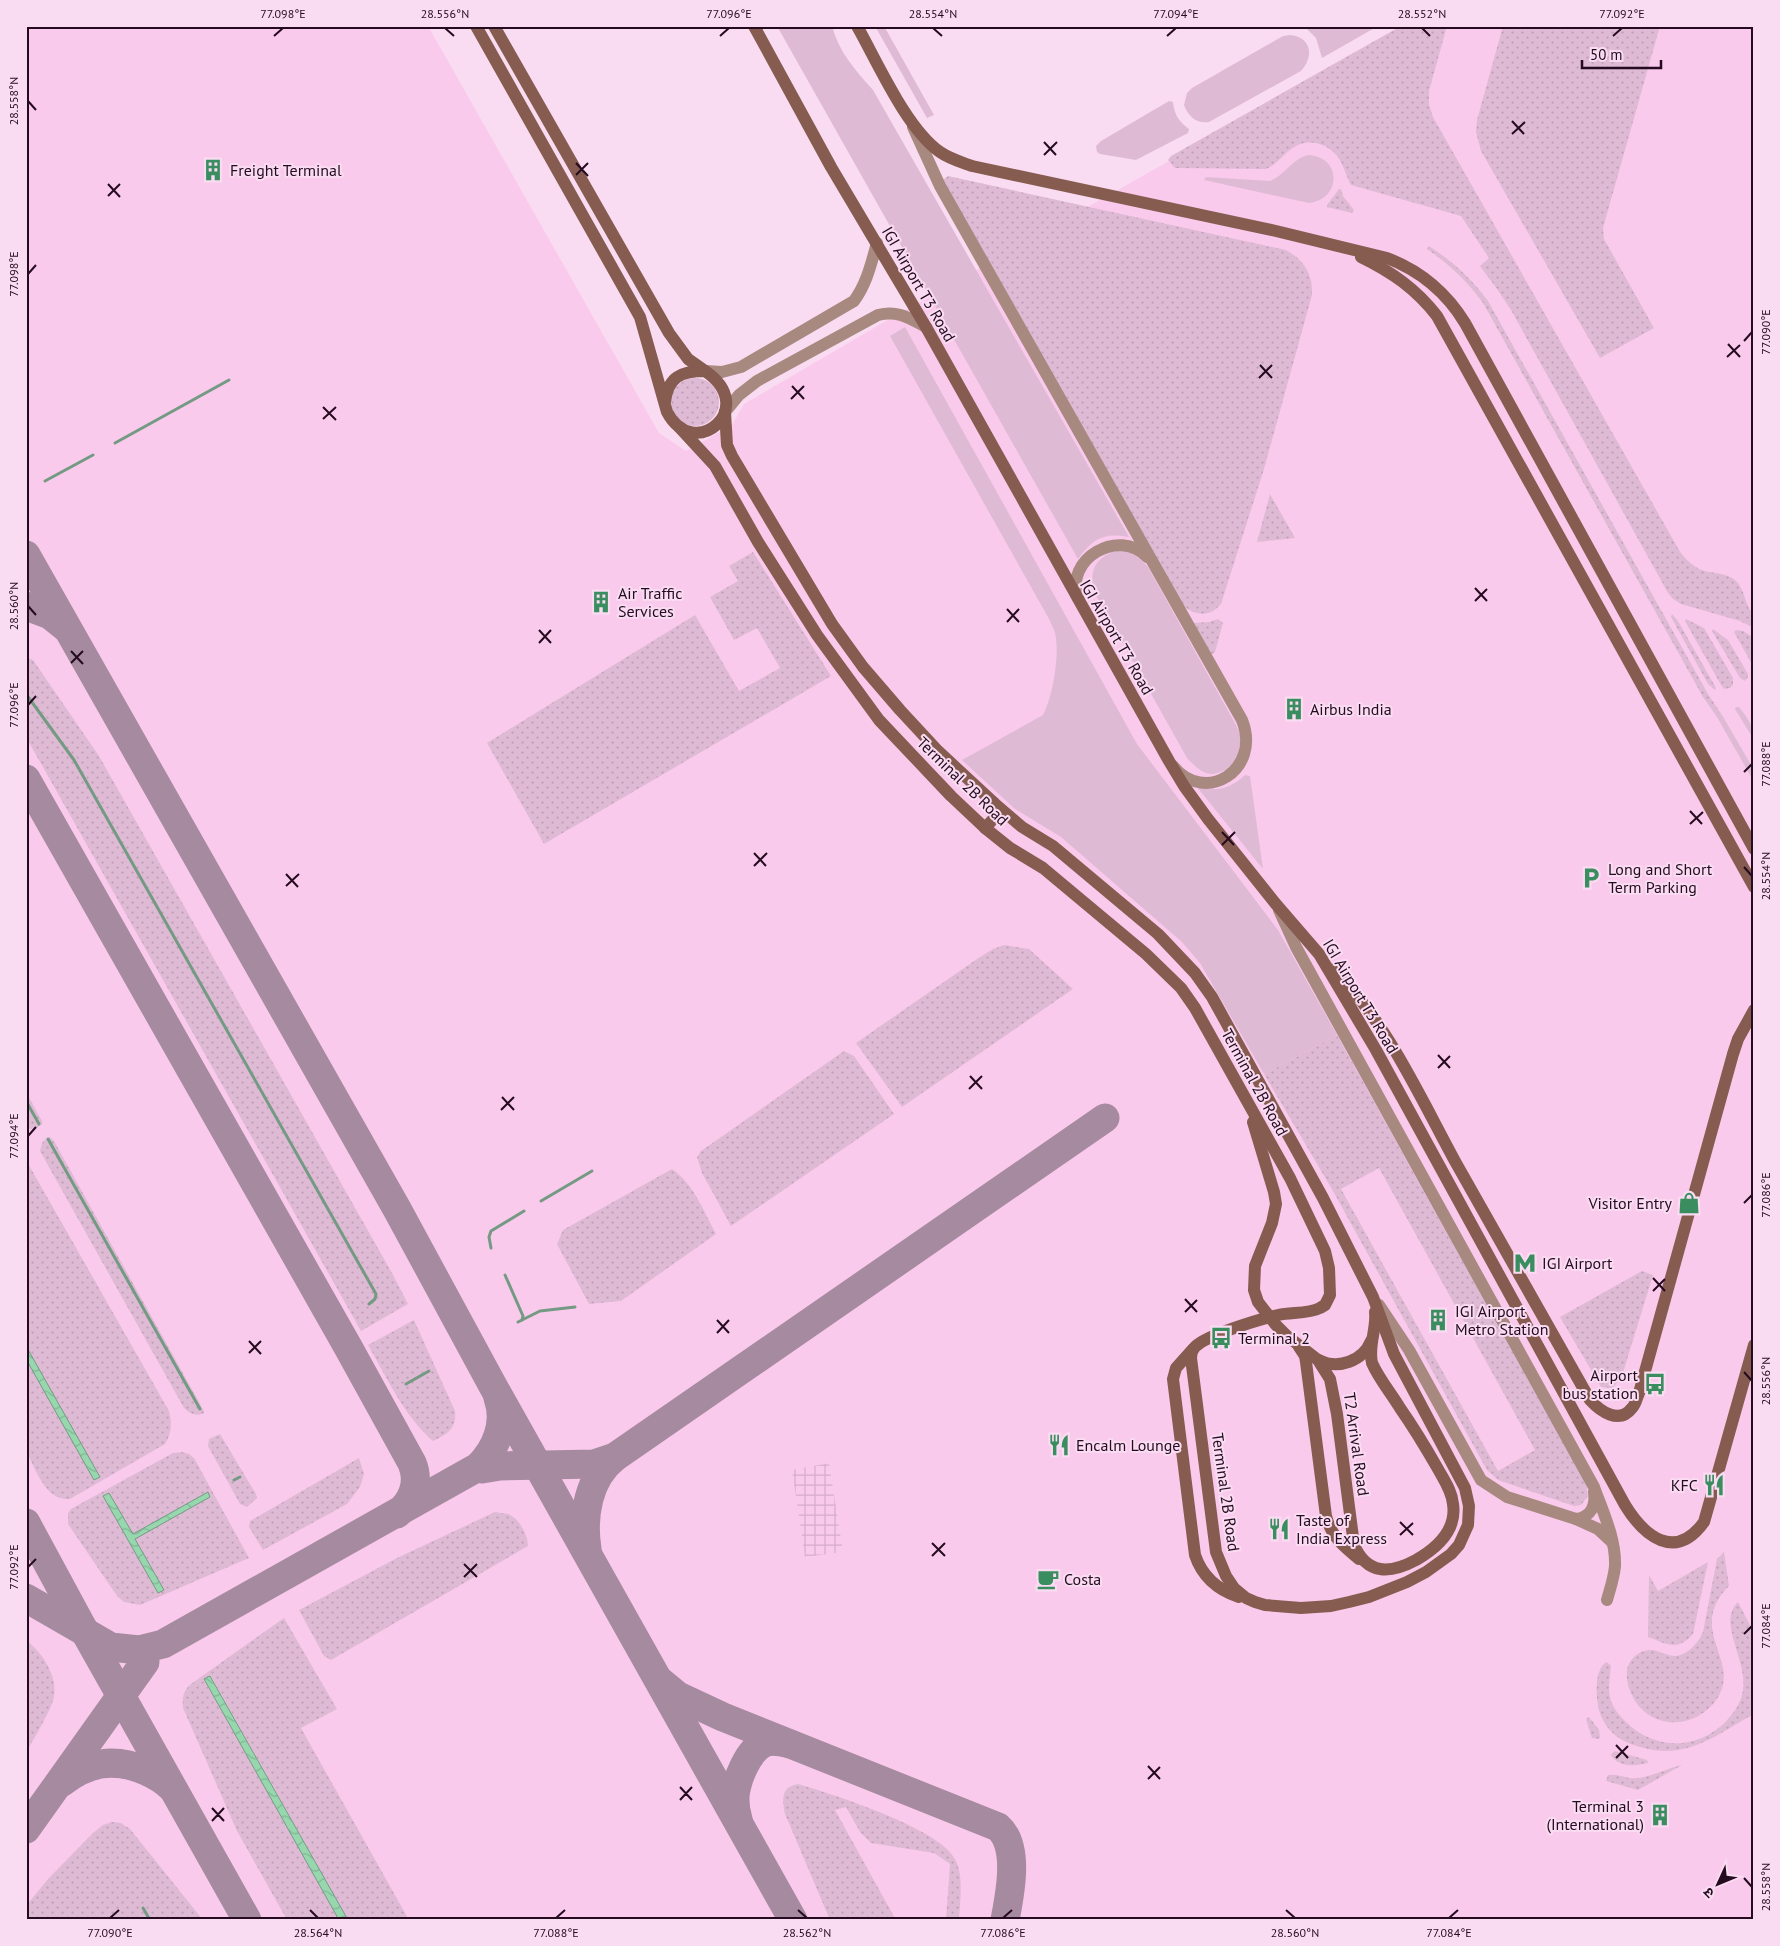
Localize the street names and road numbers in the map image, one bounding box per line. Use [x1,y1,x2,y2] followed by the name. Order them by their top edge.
[878,223,960,345] street label: IGI Airport T3 Road
[1076,576,1158,698] street label: IGI Airport T3 Road
[913,732,1013,830] street label: Terminal 2B Road
[1319,935,1403,1057] street label: IGI Airport T3 Road
[1217,1025,1293,1139] street label: Terminal 2B Road
[1340,1391,1374,1497] street label: T2 Arrival Road
[1208,1431,1244,1553] street label: Terminal 2B Road

